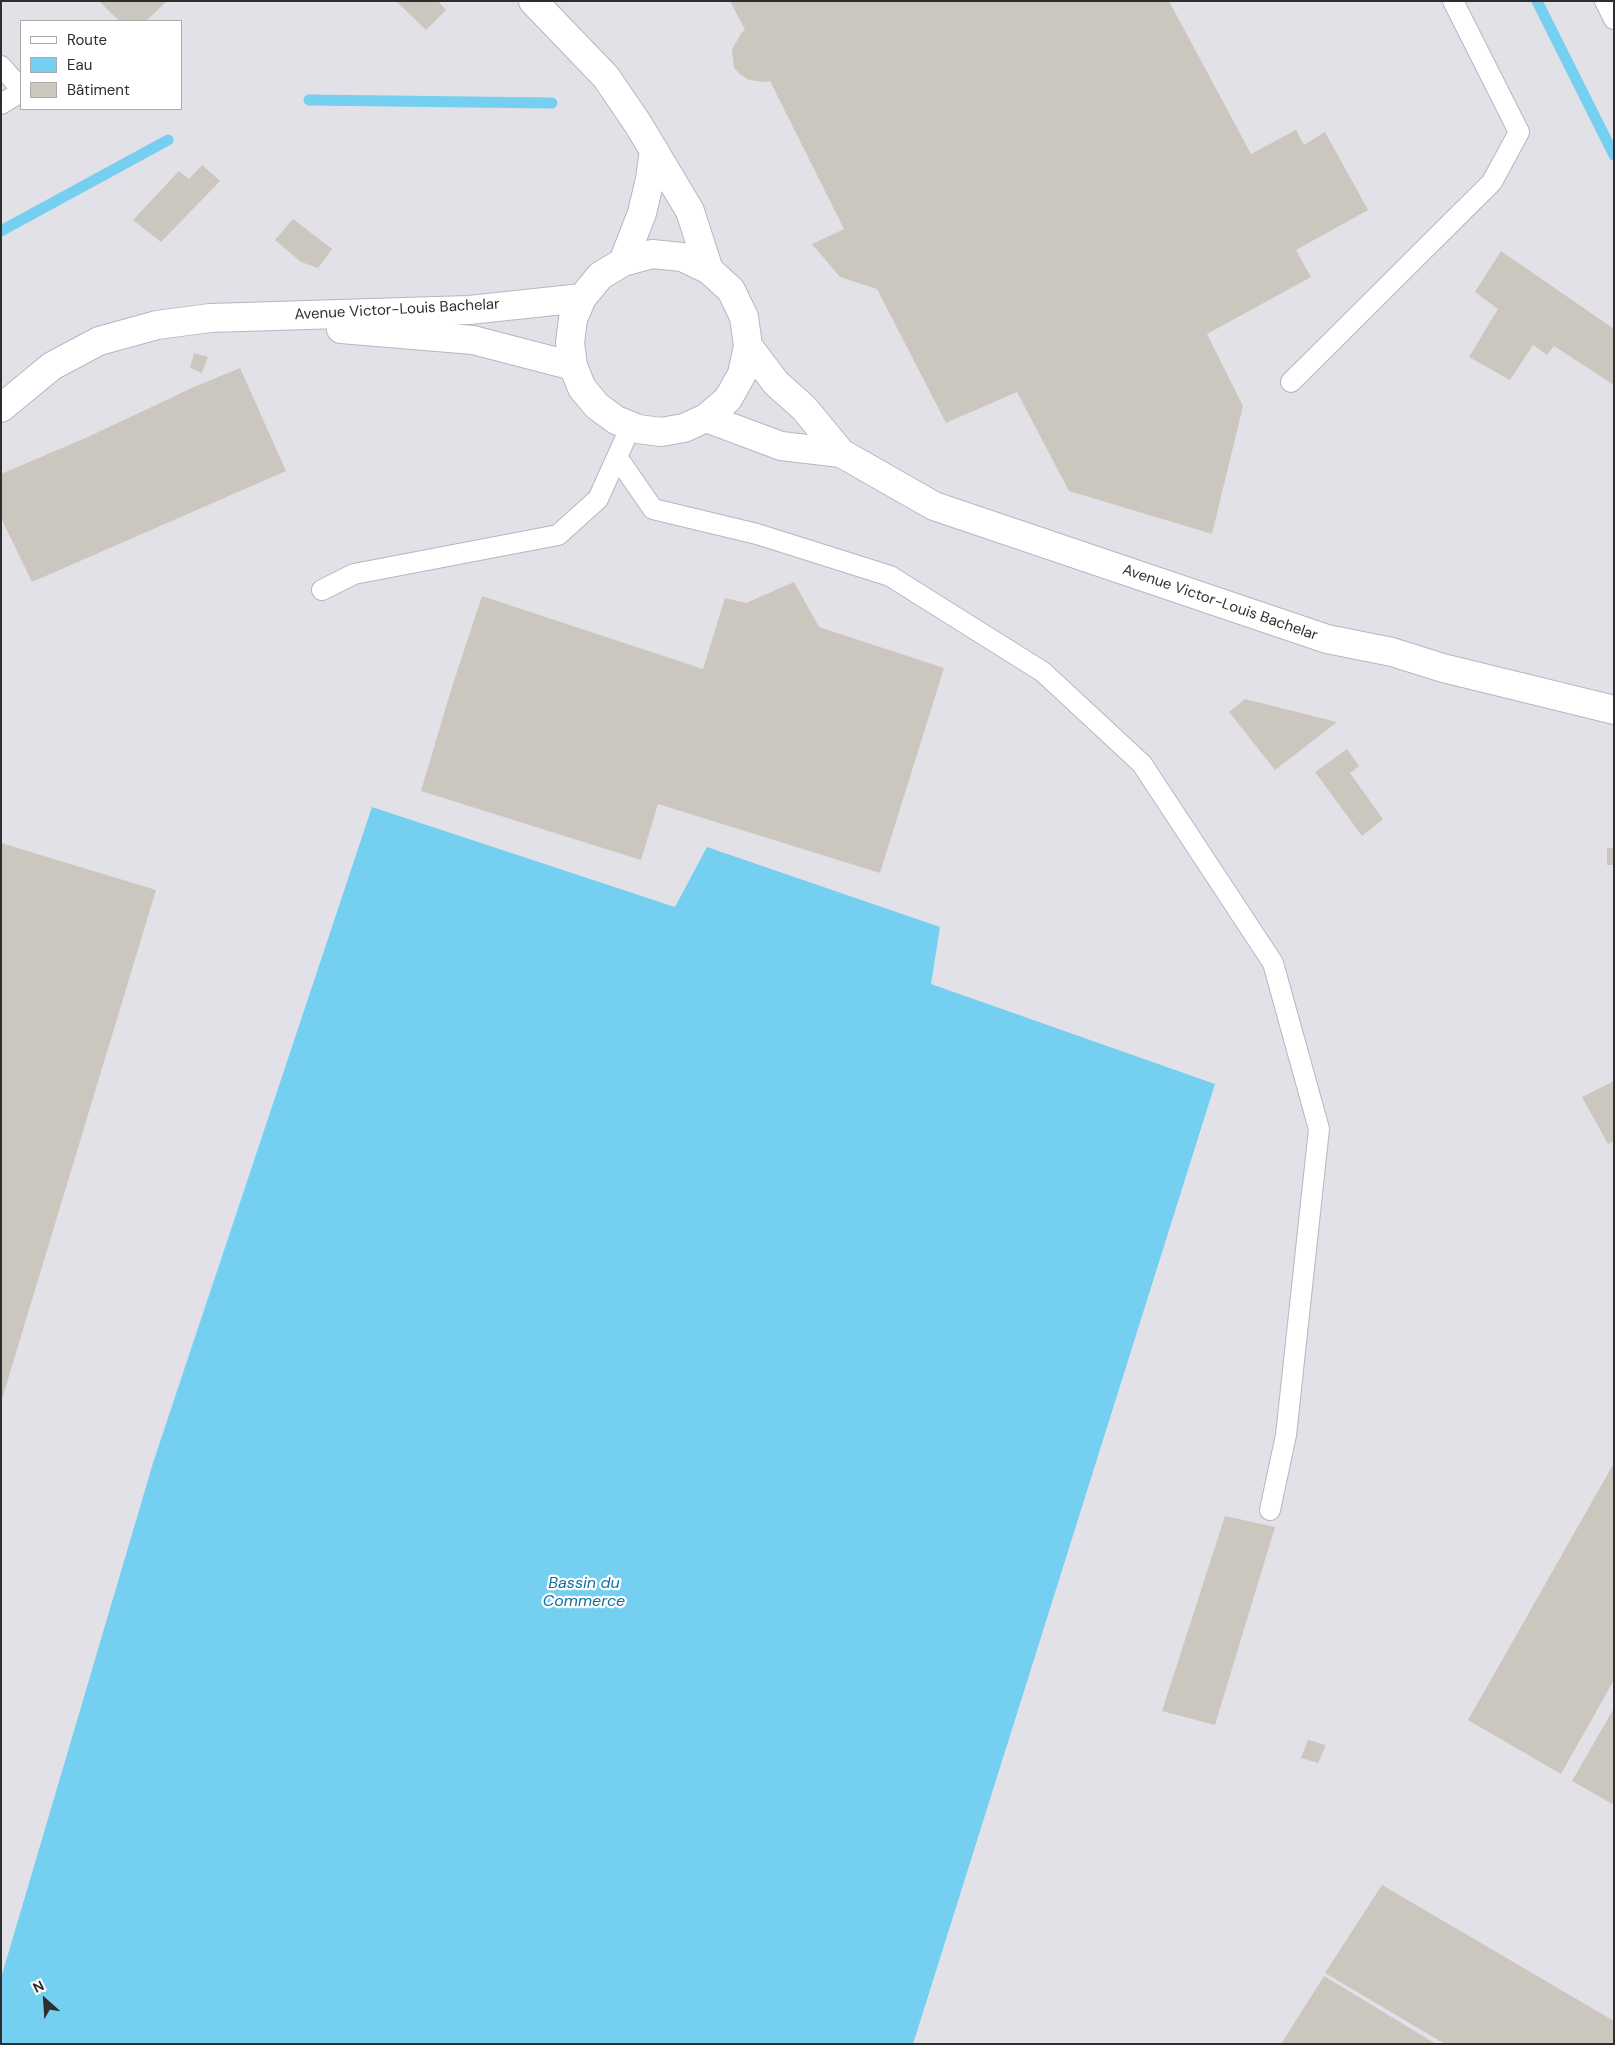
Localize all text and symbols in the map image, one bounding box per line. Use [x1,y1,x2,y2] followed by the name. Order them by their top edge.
[20,20,182,110] legend
[67,30,107,50] text: Route
[67,55,92,75] text: Eau
[67,80,130,100] text: Bâtiment
[294,296,500,324] street label: Avenue Victor-Louis Bachelar
[1120,561,1320,645] street label: Avenue Victor-Louis Bachelar
[543,1574,625,1612] water label: Bassin du Commerce
[20,1975,70,2025] north arrow
[30,1976,47,1997] text: N

